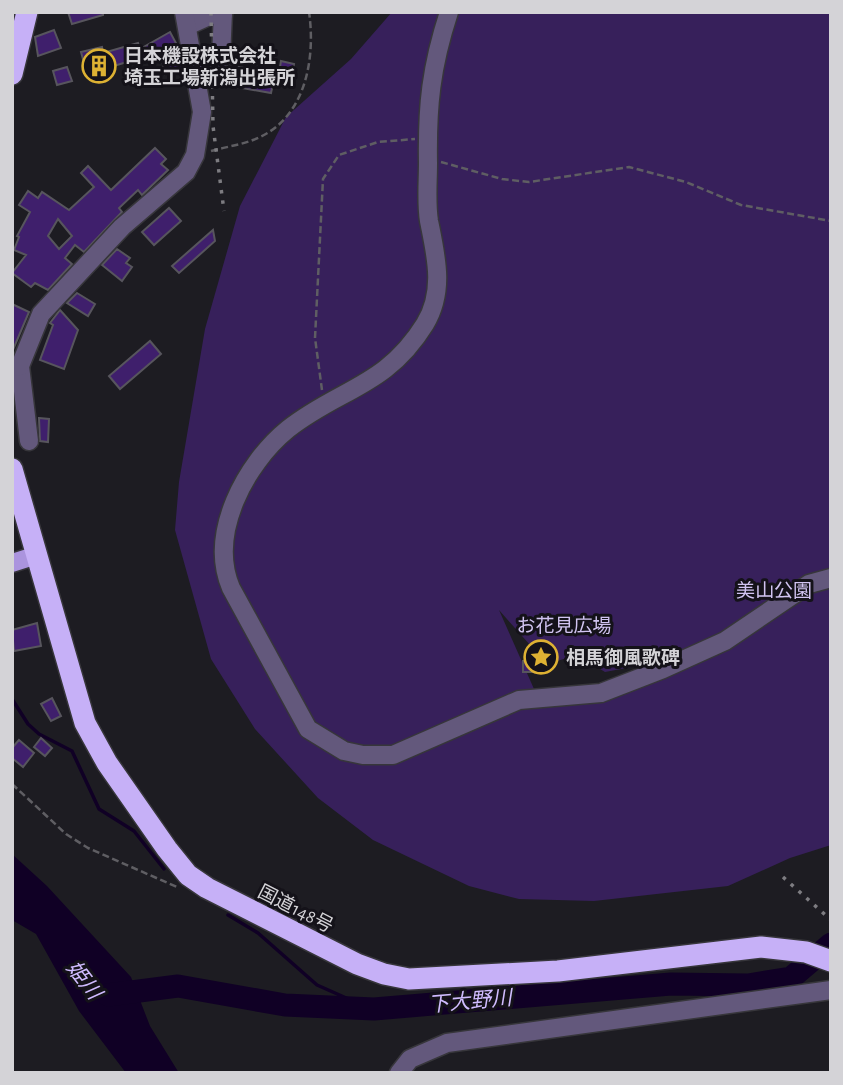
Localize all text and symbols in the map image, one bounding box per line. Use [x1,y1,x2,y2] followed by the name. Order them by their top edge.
[124,45,295,88] place label: 日本機設株式会社 埼玉工場新潟出張所
[80,47,118,85] building icon: 日本機設株式会社 埼玉工場新潟出張所
[736,581,812,601] park label: 美山公園
[516,615,612,636] park label: お花見広場
[522,638,560,676] place icon: 相馬御風歌碑
[566,648,680,668] place label: 相馬御風歌碑
[255,881,336,936] street label: 国道148号
[62,957,107,1005] water label: 姫川
[427,986,515,1016] water label: 下大野川

